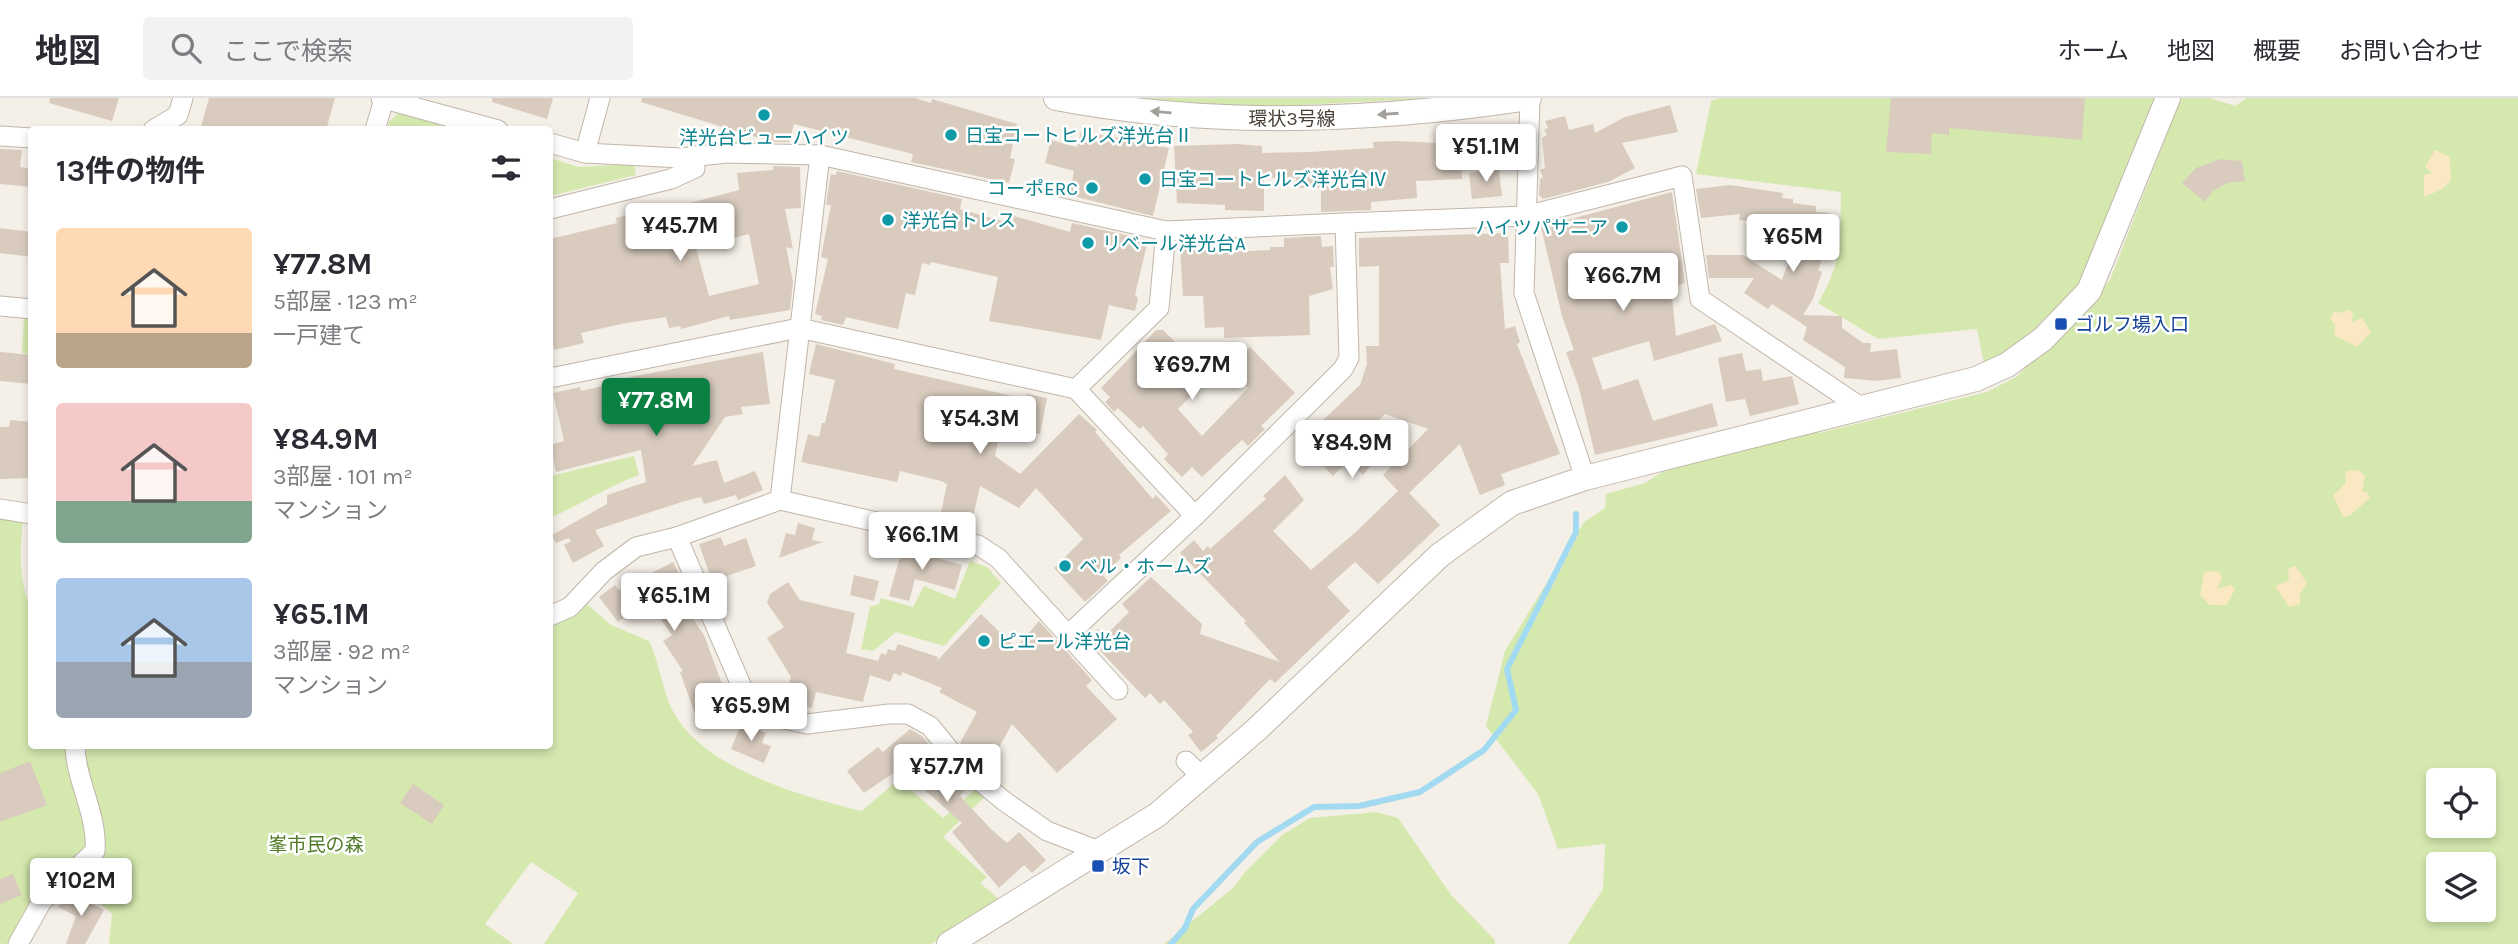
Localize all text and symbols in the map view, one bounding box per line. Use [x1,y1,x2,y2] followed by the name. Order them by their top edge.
[143,17,633,80] search box
[167,29,205,67] icon: search
[35,32,101,70] text: 地図
[223,36,353,67] text: ここで検索
[2058,37,2129,65] text: ホーム
[2167,37,2215,65] text: 地図
[2253,37,2301,65] text: 概要
[2339,37,2483,65] text: お問い合わせ
[1150,106,1172,117] one-way arrow
[756,107,772,123] marker: 洋光台ビューハイツ
[1248,108,1336,130] street label: 環状3号線
[1377,109,1399,120] one-way arrow
[965,125,1193,147] place label: 日宝コートヒルズ洋光台Ⅱ
[1429,125,1543,184] pin: ¥51.1M
[679,127,849,149] place label: 洋光台ビューハイツ
[943,127,959,143] marker: 日宝コートヒルズ洋光台Ⅱ
[1452,133,1520,160] text: ¥51.1M
[487,149,525,187] icon: filters
[56,153,205,189] text: 13件の物件
[1159,169,1387,191] place label: 日宝コートヒルズ洋光台Ⅳ
[1137,171,1153,187] marker: 日宝コートヒルズ洋光台Ⅳ
[987,178,1078,200] place label: コーポERC
[1084,180,1100,196] marker: コーポERC
[623,204,737,263] pin: ¥45.7M
[902,210,1016,232] place label: 洋光台トレス
[641,212,719,239] text: ¥45.7M
[880,212,896,228] marker: 洋光台トレス
[1752,214,1834,274] pin: ¥65M
[1475,217,1608,239] place label: ハイツパサニア
[1614,219,1630,235] marker: ハイツパサニア
[1763,223,1823,250] text: ¥65M
[1102,233,1246,255] place label: リベール洋光台A
[1080,235,1096,251] marker: リベール洋光台A
[273,246,373,282] text: ¥77.8M
[1566,254,1680,313] pin: ¥66.7M
[112,256,196,340] icon: home
[1584,262,1662,289] text: ¥66.7M
[273,288,418,315] text: 5部屋 · 123 m²
[2075,314,2189,336] place label: ゴルフ場入口
[2053,316,2069,332] marker: ゴルフ場入口
[273,322,365,349] text: 一戸建て
[1135,342,1249,402] pin: ¥69.7M
[1153,351,1231,378] text: ¥69.7M
[599,378,713,438] pin: ¥77.8M
[618,387,694,414] text: ¥77.8M
[923,396,1037,456] pin: ¥54.3M
[940,405,1020,432] text: ¥54.3M
[1295,420,1409,480] pin: ¥84.9M
[273,421,379,457] text: ¥84.9M
[1311,429,1393,456] text: ¥84.9M
[112,431,196,515] icon: home
[273,463,413,490] text: 3部屋 · 101 m²
[273,497,388,524] text: マンション
[865,512,979,572] pin: ¥66.1M
[885,521,959,548] text: ¥66.1M
[1079,556,1211,578] place label: ベル・ホームズ
[1057,558,1073,574] marker: ベル・ホームズ
[617,574,731,633] pin: ¥65.1M
[637,582,711,609] text: ¥65.1M
[273,596,370,632] text: ¥65.1M
[112,606,196,690] icon: home
[998,631,1131,653] place label: ピエール洋光台
[976,633,992,649] marker: ピエール洋光台
[273,638,410,665] text: 3部屋 · 92 m²
[273,672,388,699] text: マンション
[694,684,808,743] pin: ¥65.9M
[711,692,791,719] text: ¥65.9M
[890,744,1004,804] pin: ¥57.7M
[910,753,984,780] text: ¥57.7M
[2426,768,2496,922] map controls
[2426,768,2496,838] button: locate
[268,834,364,856] park label: 峯市民の森
[2426,852,2496,922] button: layers
[1112,856,1150,878] place label: 坂下
[32,858,130,918] pin: ¥102M
[1090,858,1106,874] marker: 坂下
[46,867,116,894] text: ¥102M

